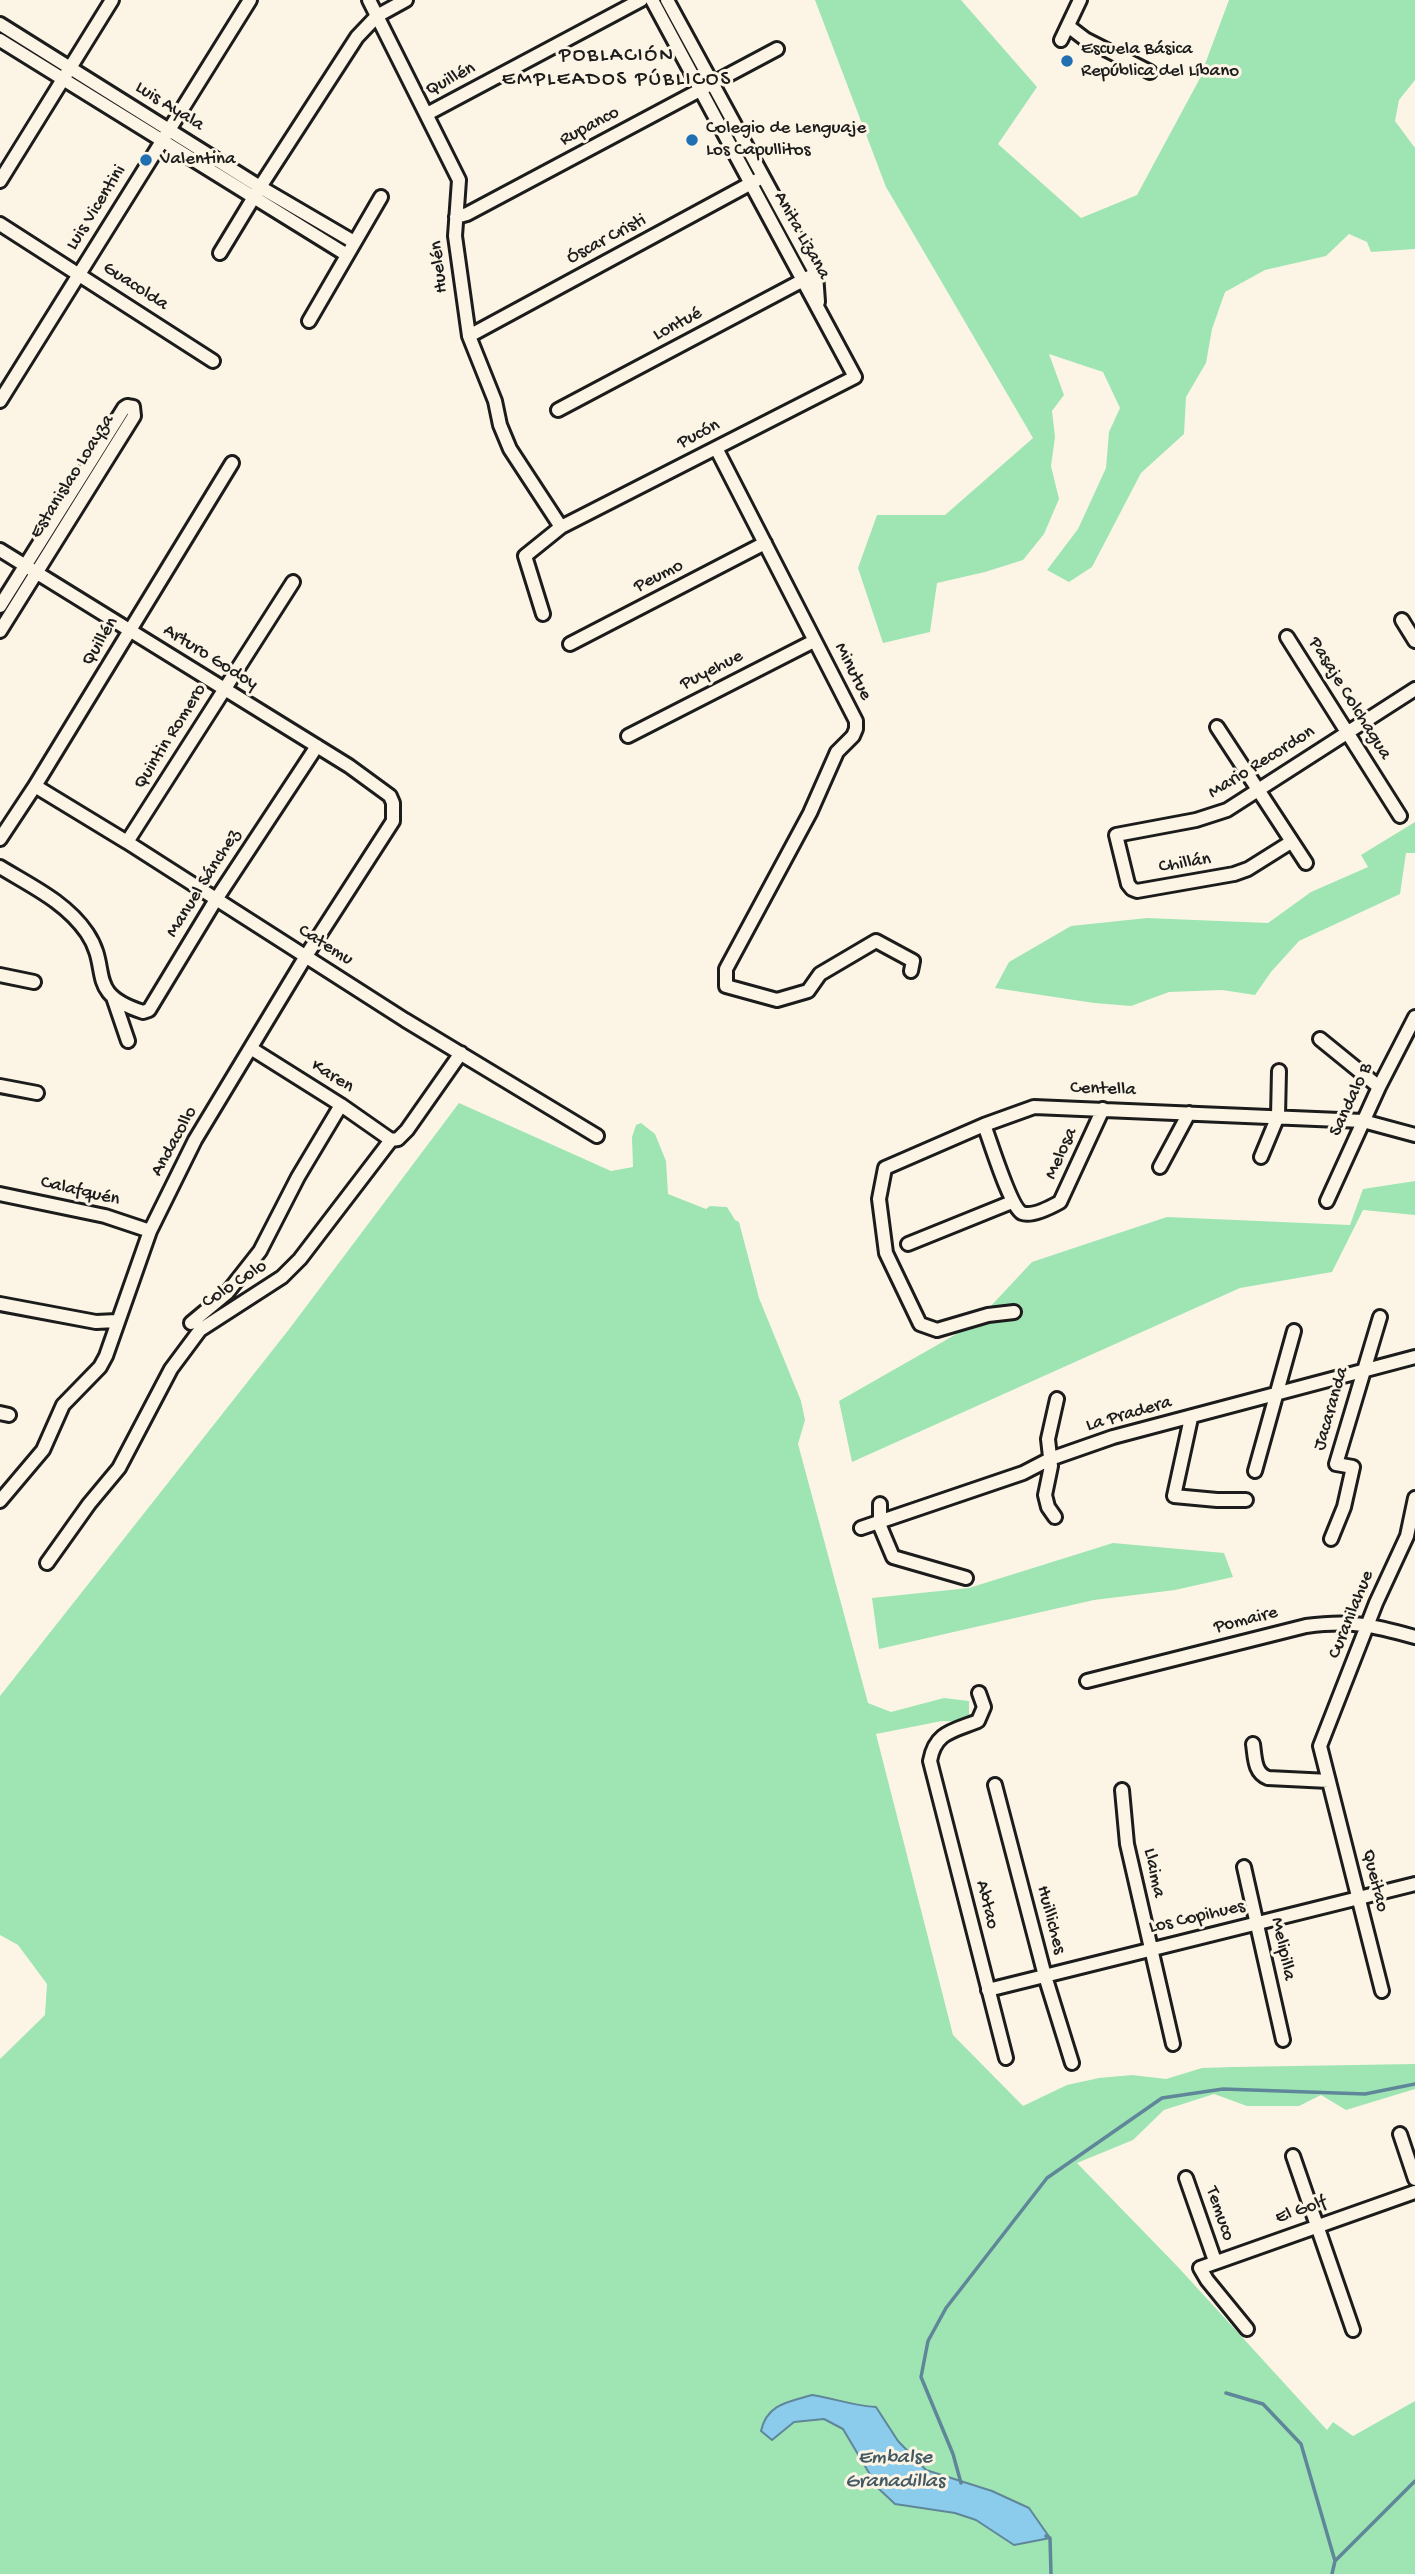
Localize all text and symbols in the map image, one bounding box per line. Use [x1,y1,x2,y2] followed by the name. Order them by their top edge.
[1081,39,1239,83] place label: Escuela Básica República del Líbano
[504,44,730,94] district label: POBLACIÓN EMPLEADOS PÚBLICOS
[1059,53,1075,69] marker: Escuela Básica República del Líbano
[422,57,480,103] street label: Quillén
[130,77,208,137] street label: Luis Ayala
[556,102,624,152] street label: Rupanco
[706,118,866,162] place label: Colegio de Lenguaje Los Capullitos
[684,132,700,148] marker: Colegio de Lenguaje Los Capullitos
[160,149,236,171] place label: Valentina
[138,152,154,168] marker: Valentina
[62,161,132,255] street label: Luis Vicentini
[768,188,834,284] street label: Anita Lizana
[563,210,651,270] street label: Óscar Cristi
[426,240,454,294] street label: Huelén
[98,257,172,317] street label: Guacolda
[650,303,706,347] street label: Lontué
[26,411,120,543] street label: Estanislao Loayza
[674,415,724,455] street label: Pucón
[630,555,688,599] street label: Peumo
[78,613,124,671] street label: Quillén
[158,620,262,696] street label: Arturo Godoy
[1302,633,1396,765] street label: Pasaje Colchagua
[828,639,876,705] street label: Minutue
[677,646,747,696] street label: Puyehue
[130,680,212,794] street label: Quintin Romero
[1204,721,1320,805] street label: Mario Recordon
[162,826,246,942] street label: Manuel Sánchez
[1157,849,1213,879] street label: Chillán
[293,920,357,972] street label: Catemu
[306,1055,358,1099] street label: Karen
[1325,1060,1379,1140] street label: Sandalo B
[1070,1077,1136,1103] street label: Centella
[146,1103,204,1181] street label: Andacollo
[1040,1124,1084,1184] street label: Melosa
[38,1172,122,1212] street label: Calafquén
[198,1256,272,1314] street label: Colo Colo
[1309,1365,1355,1453] street label: Jacaranda
[1084,1392,1174,1438] street label: La Pradera
[1324,1567,1380,1663] street label: Curanilahue
[1212,1602,1280,1640] street label: Pomaire
[1137,1846,1169,1900] street label: Llaima
[1355,1847,1393,1915] street label: Queitao
[969,1878,1003,1932] street label: Abtao
[1030,1883,1070,1957] street label: Huilliches
[1147,1896,1247,1940] street label: Los Copihues
[1264,1915,1300,1983] street label: Melipilla
[1199,2184,1239,2244] street label: Temuco
[1273,2192,1329,2230] street label: El Golf
[845,2446,945,2496] water label: Embalse Granadillas

